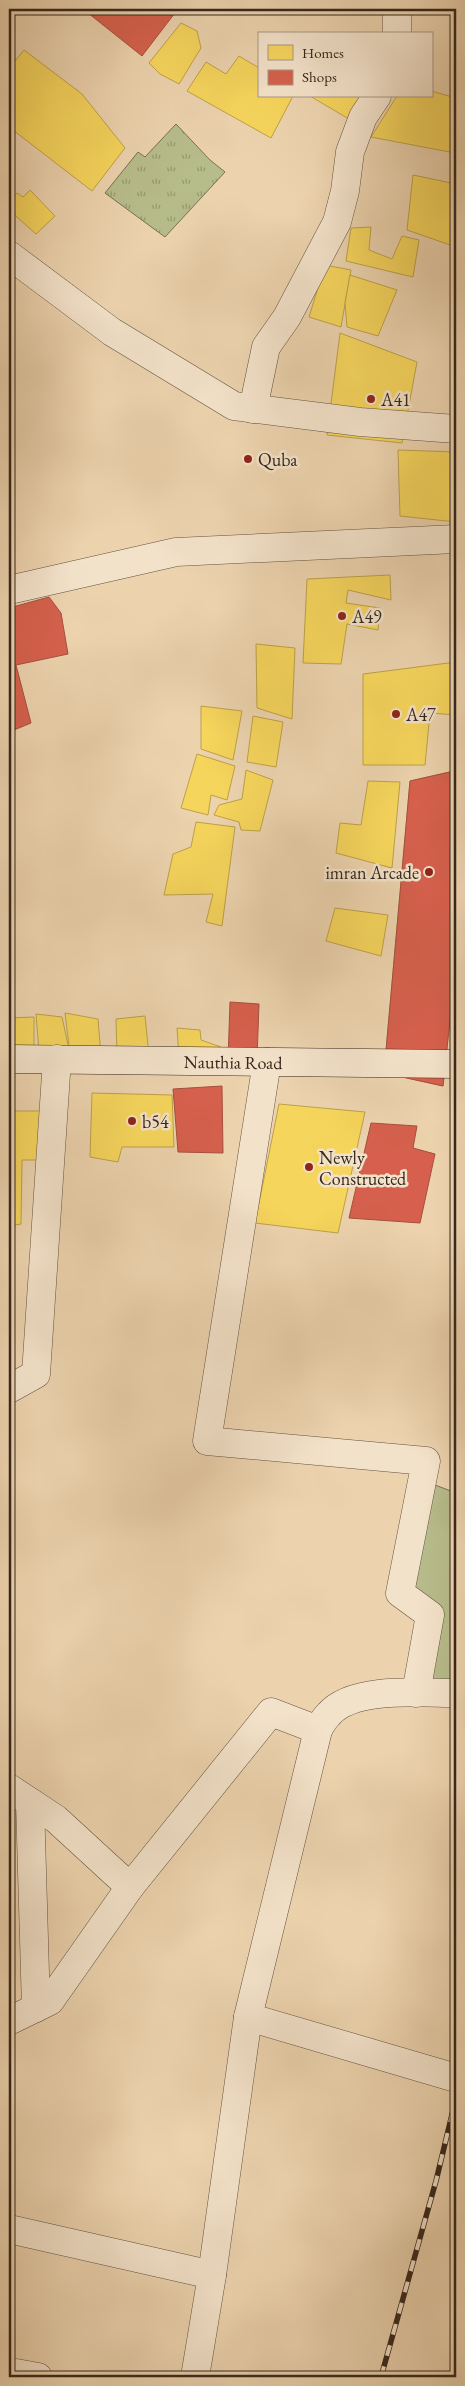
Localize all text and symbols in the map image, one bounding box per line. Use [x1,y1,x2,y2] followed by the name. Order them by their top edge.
[258,32,432,98] legend
[302,43,344,62] text: Homes
[302,67,337,86] text: Shops
[380,388,411,411] place label: A41
[365,393,377,405] marker: A41
[258,448,298,471] place label: Quba
[242,453,254,465] marker: Quba
[351,605,382,628] place label: A49
[336,610,348,622] marker: A49
[405,703,436,726] place label: A47
[390,708,402,720] marker: A47
[325,861,419,884] place label: imran Arcade
[423,866,435,878] marker: imran Arcade
[183,1049,283,1074] street label: Nauthia Road
[142,1110,169,1133] place label: b54
[126,1115,138,1127] marker: b54
[319,1146,407,1190] place label: Newly Constructed
[303,1161,315,1173] marker: Newly Constructed

